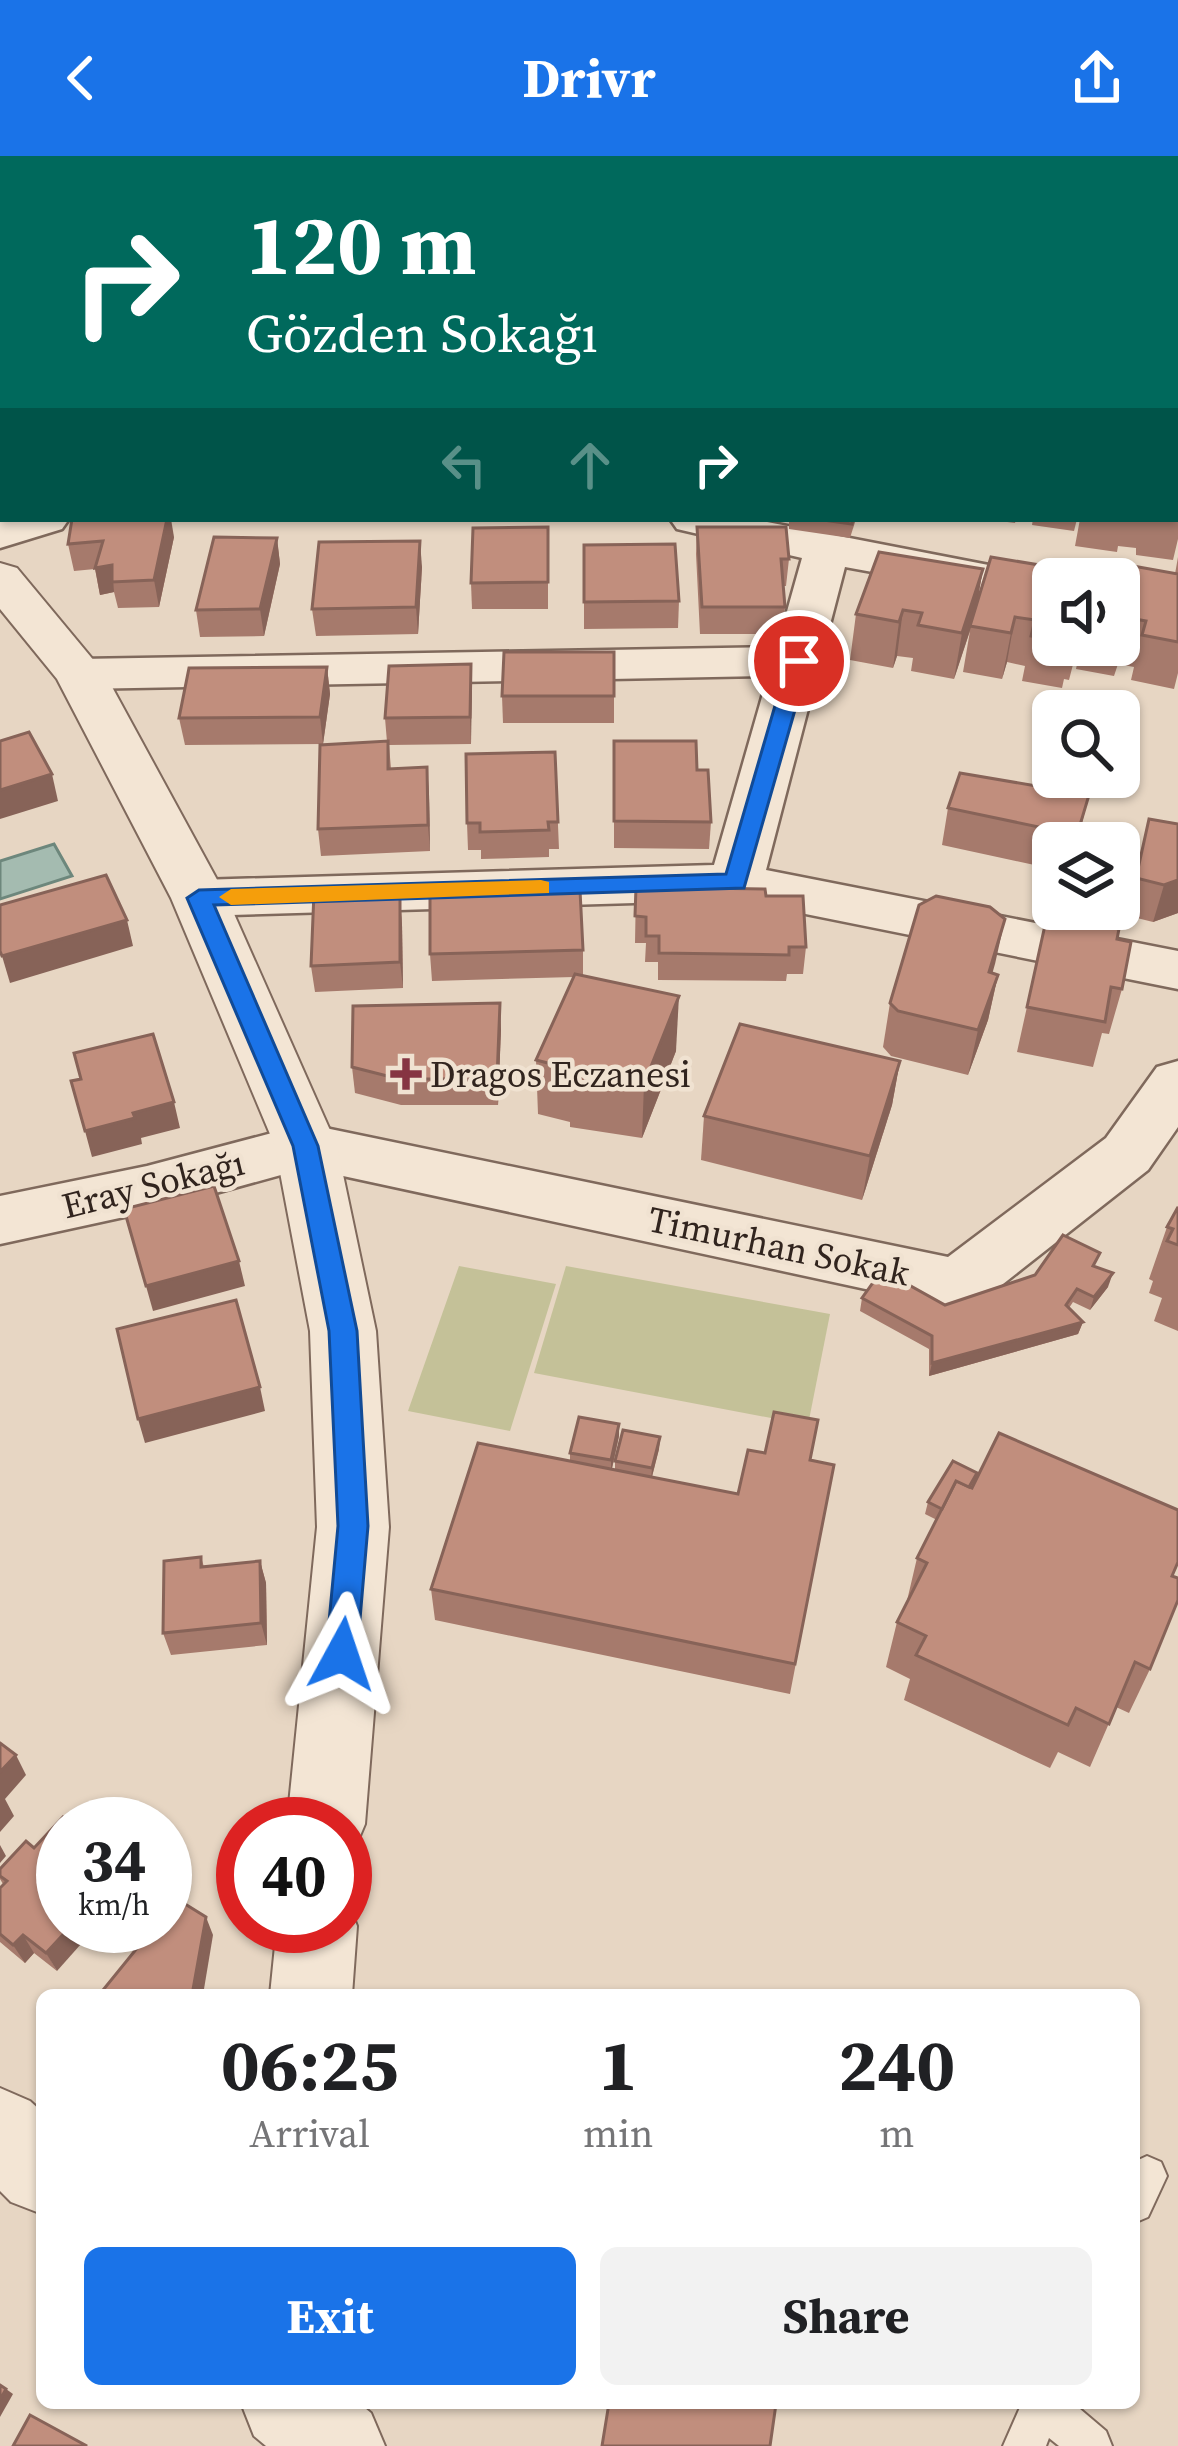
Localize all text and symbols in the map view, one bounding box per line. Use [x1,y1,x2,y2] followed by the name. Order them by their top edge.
[522,41,656,115] text: Drivr
[48,45,114,111] icon: back
[1064,45,1130,111] icon: share
[246,187,477,302] text: 120 m
[48,204,204,360] icon: right
[246,296,598,370] text: Gözden Sokağı
[431,432,497,498] icon: left
[557,432,623,498] icon: ahead
[683,432,749,498] icon: right
[1032,558,1140,930] map controls
[1032,558,1140,666] button: sound
[748,610,850,712] pin
[766,628,832,694] icon: arrive
[1032,690,1140,798] button: search
[1032,822,1140,930] button: layers
[430,1050,691,1099] place label: Dragos Eczanesi
[393,1061,419,1087] marker: Dragos Eczanesi
[57,1138,249,1230] street label: Eray Sokağı
[644,1194,915,1298] street label: Timurhan Sokak
[279,1591,405,1717] position arrow
[216,1797,372,1953] speed limit sign: 40
[81,1819,147,1901] text: 34
[78,1884,150,1925] text: km/h
[221,2015,398,2114] text: 06:25
[599,2015,638,2114] text: 1
[838,2015,955,2114] text: 240
[249,2107,370,2160] text: Arrival
[583,2107,654,2160] text: min
[879,2107,914,2160] text: m
[84,2247,576,2385] button: Exit
[600,2247,1092,2385] button: Share

